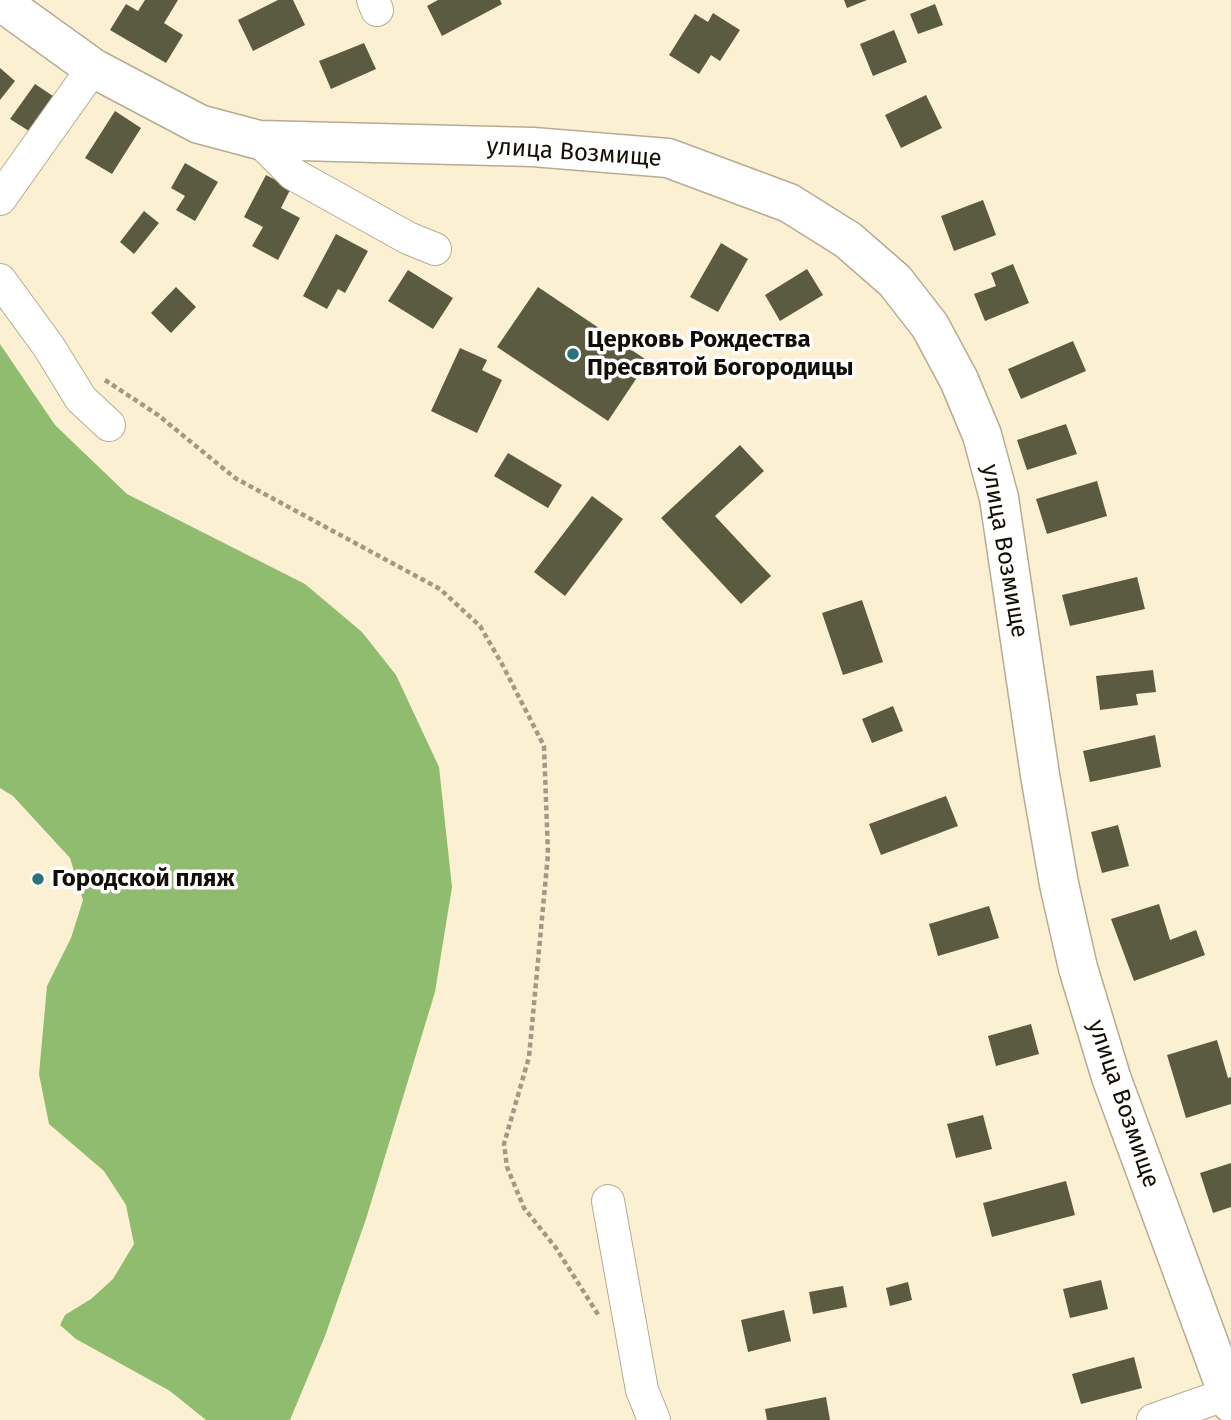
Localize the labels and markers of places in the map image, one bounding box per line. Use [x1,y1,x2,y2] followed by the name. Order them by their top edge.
[587,326,854,382] place label: Церковь Рождества Пресвятой Богородицы
[565,346,581,362] marker: Церковь Рождества Пресвятой Богородицы
[52,865,235,893] place label: Городской пляж
[30,871,46,887] marker: Городской пляж

